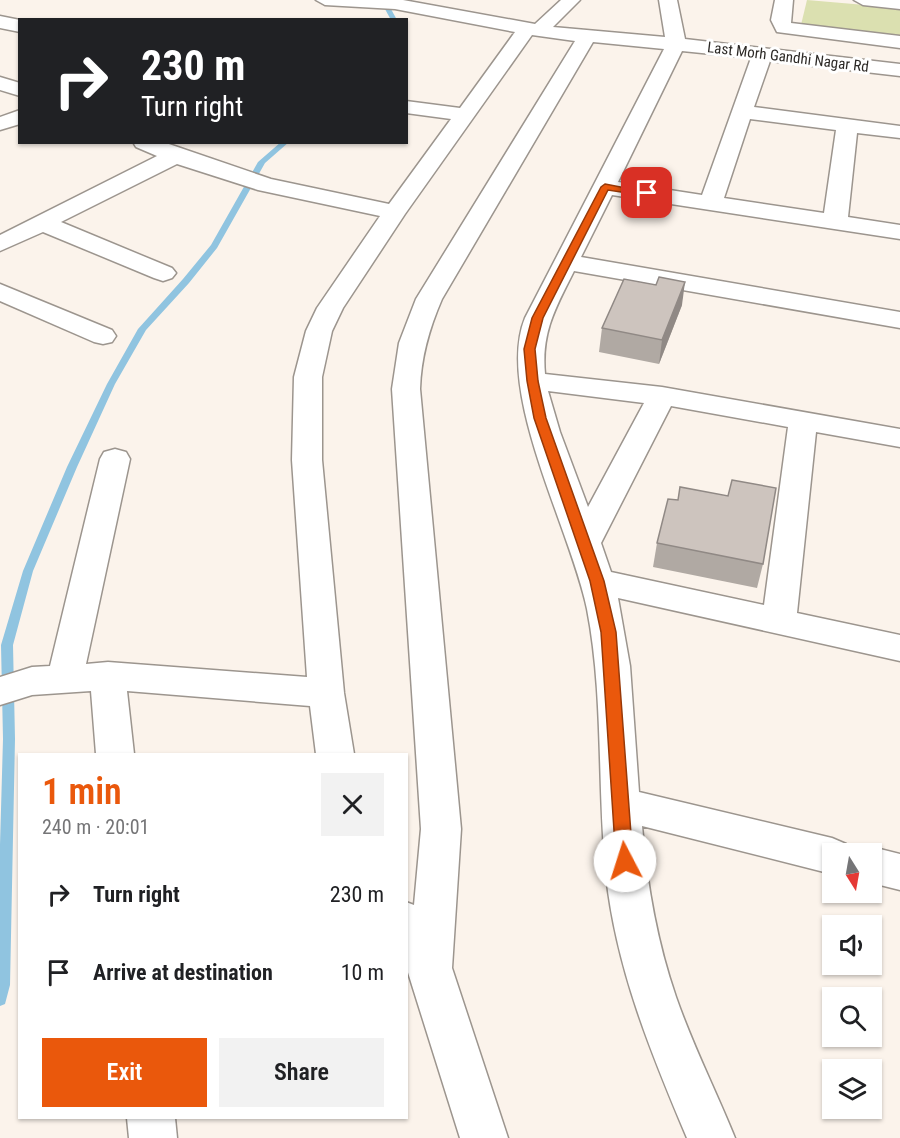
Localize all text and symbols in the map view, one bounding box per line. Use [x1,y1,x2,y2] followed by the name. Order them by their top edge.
[706,38,870,76] street label: Last Morh Gandhi Nagar Rd
[141,41,246,90] text: 230 m
[42,42,120,120] icon: right
[141,91,243,123] text: Turn right
[621,167,672,218] pin
[630,176,663,209] icon: arrive
[42,771,122,813] text: 1 min
[321,773,384,836] button: close
[42,815,149,839] text: 240 m · 20:01
[593,829,657,893] position arrow
[822,843,882,903] north arrow
[822,843,882,1119] map controls
[42,878,75,911] icon: right
[93,882,180,907] text: Turn right
[330,882,384,907] text: 230 m
[822,915,882,975] button: sound
[42,956,75,989] icon: arrive
[93,960,273,985] text: Arrive at destination
[341,960,384,985] text: 10 m
[822,987,882,1047] button: search
[42,1038,207,1107] button: Exit
[219,1038,384,1107] button: Share
[822,1059,882,1119] button: layers

